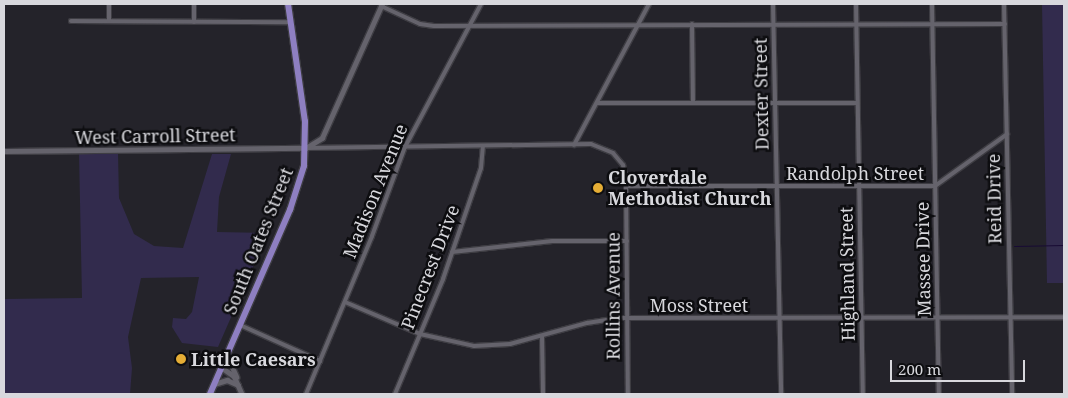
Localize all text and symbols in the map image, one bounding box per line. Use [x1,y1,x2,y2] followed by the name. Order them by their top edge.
[749,38,773,150] street label: Dexter Street
[338,121,412,261] street label: Madison Avenue
[74,124,236,148] street label: West Carroll Street
[982,154,1006,244] street label: Reid Drive
[786,162,924,184] street label: Randolph Street
[219,164,297,318] street label: South Oates Street
[608,167,771,210] place label: Cloverdale Methodist Church
[592,182,604,194] marker: Cloverdale Methodist Church
[396,202,464,332] street label: Pinecrest Drive
[911,202,935,316] street label: Massee Drive
[835,207,859,341] street label: Highland Street
[602,232,624,360] street label: Rollins Avenue
[650,294,748,316] street label: Moss Street
[191,348,316,370] place label: Little Caesars
[893,350,1028,382] scale bar
[175,353,187,365] marker: Little Caesars
[898,359,941,379] text: 200 m

